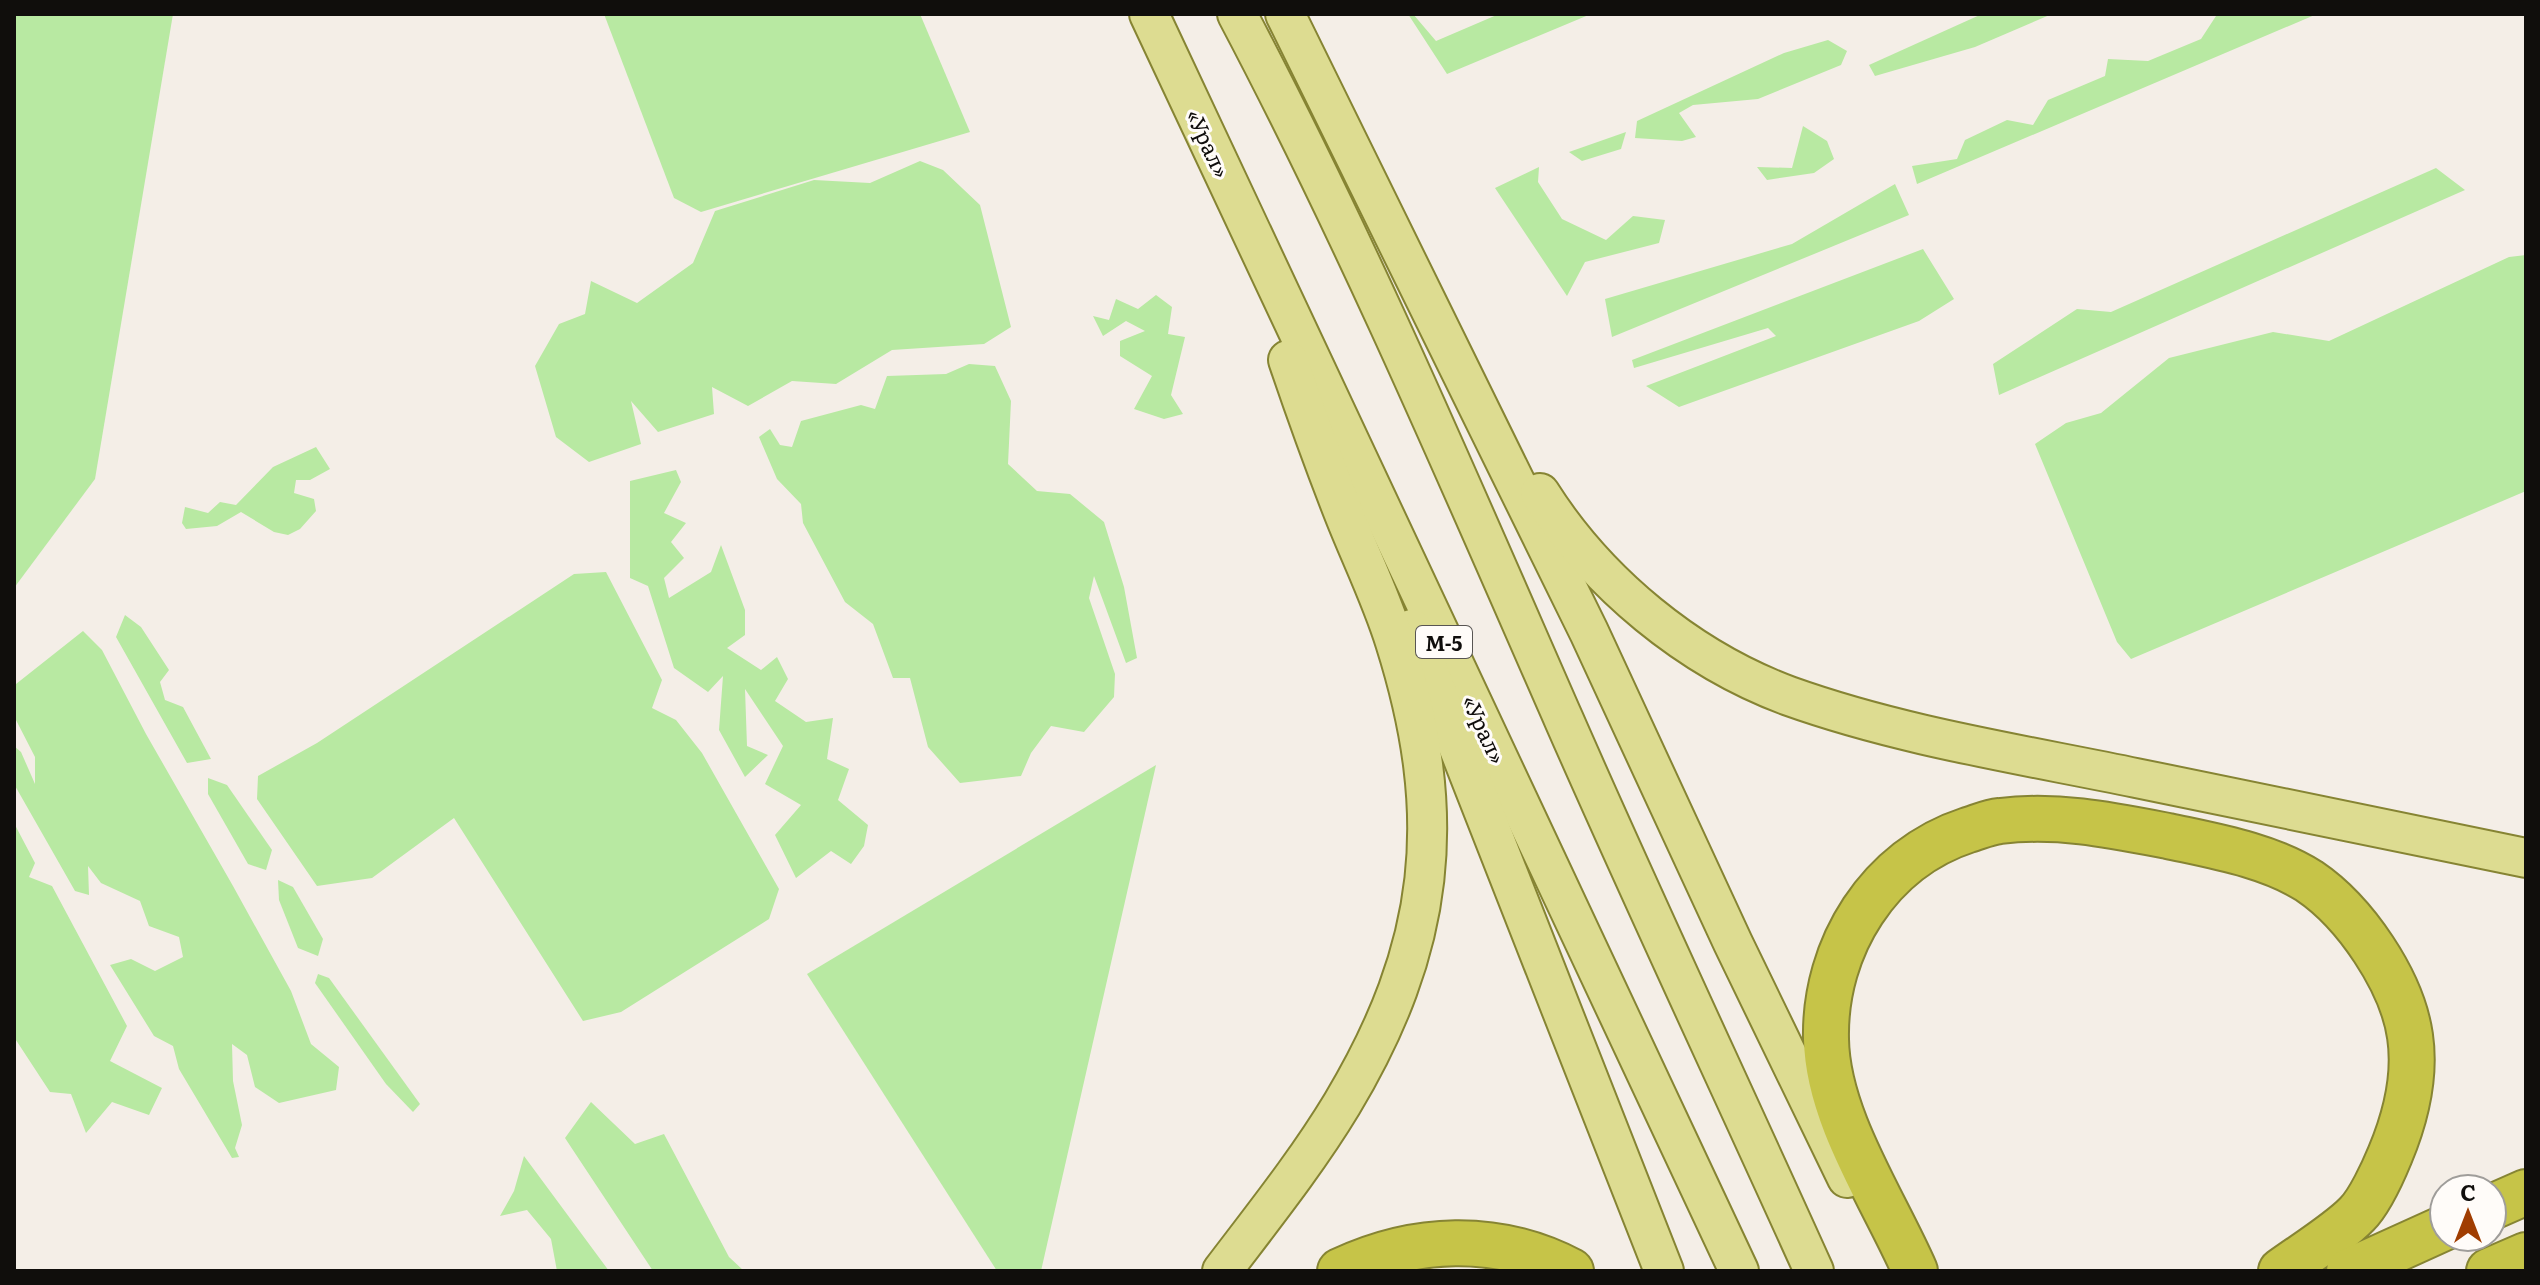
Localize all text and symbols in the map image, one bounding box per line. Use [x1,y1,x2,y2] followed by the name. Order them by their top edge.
[1179,103,1239,183] street label: «Урал»
[1416,626,1472,658] road number: М-5
[1455,689,1515,769] street label: «Урал»
[2428,1173,2508,1253] north arrow
[2460,1175,2476,1208] text: С

